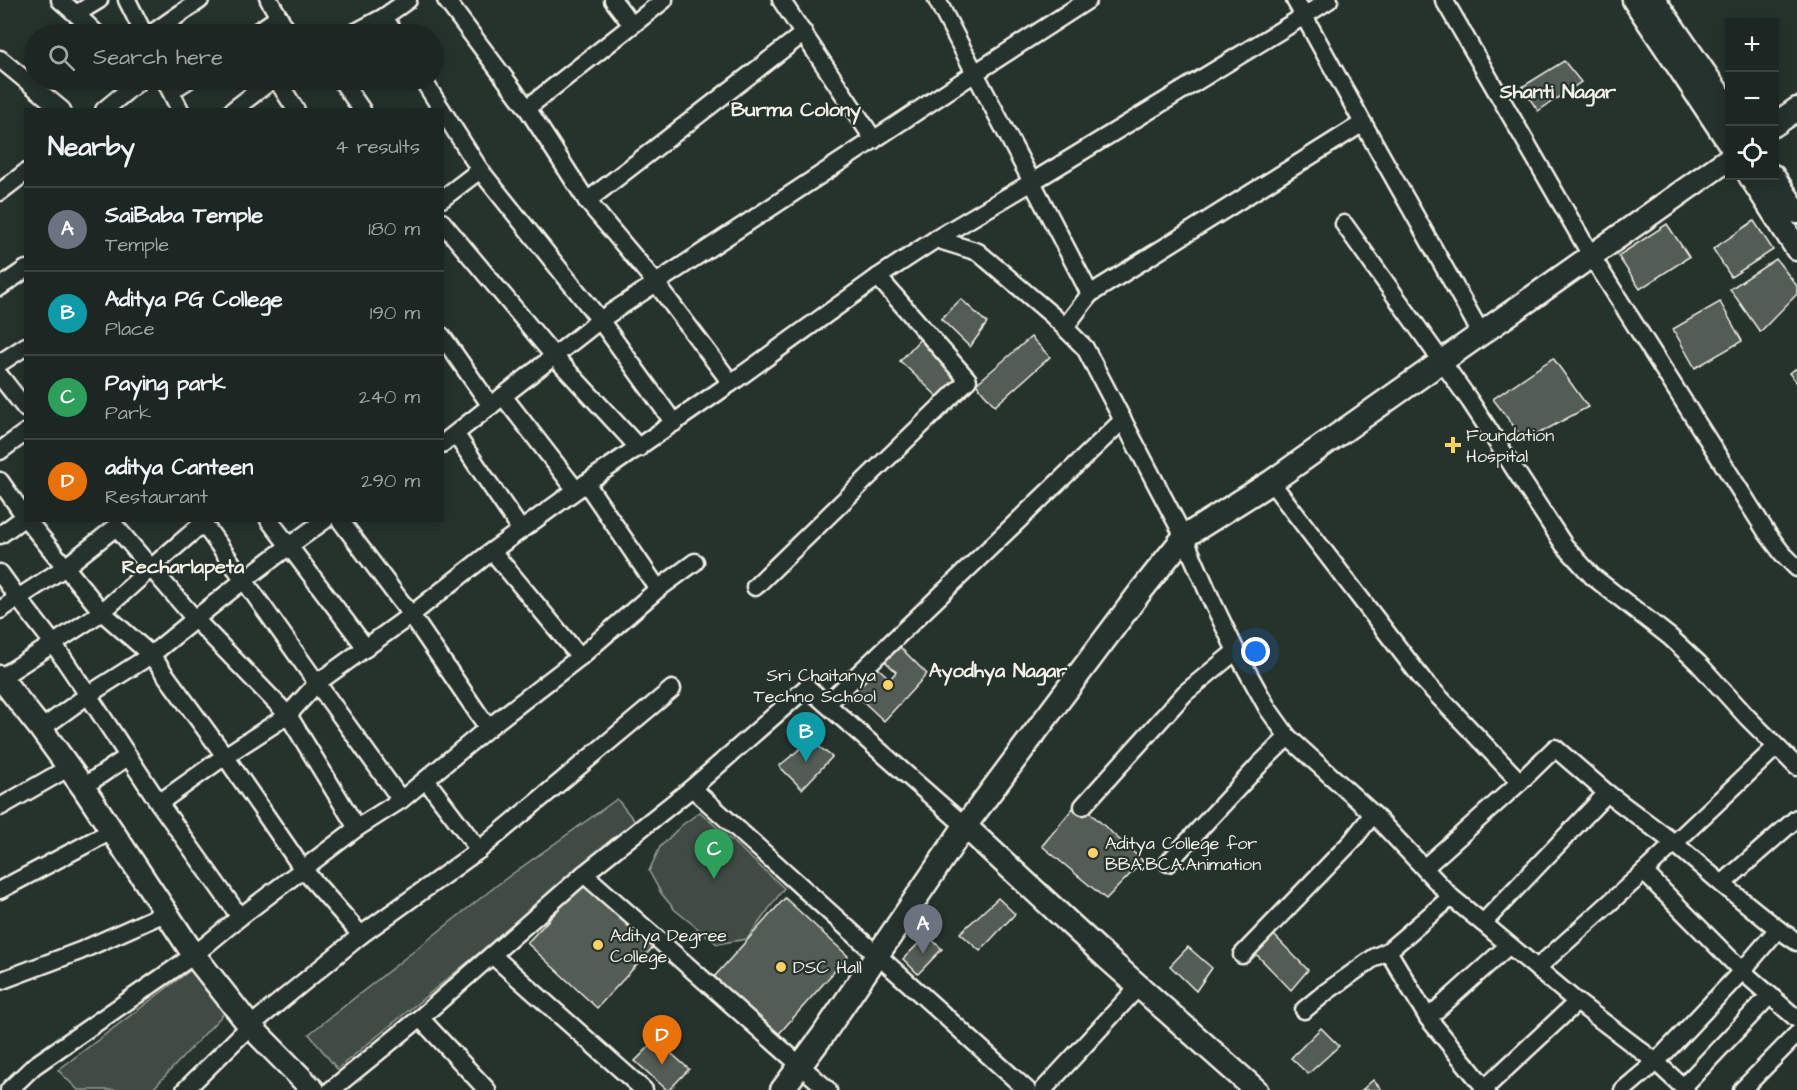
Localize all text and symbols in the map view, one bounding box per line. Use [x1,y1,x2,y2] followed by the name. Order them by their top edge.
[1725,18,1779,180] map controls
[1725,18,1779,72] button: +
[24,24,444,90] search box
[45,41,78,74] icon: search
[93,42,223,73] text: Search here
[1725,72,1779,126] button: −
[1499,78,1617,107] district label: Shanti Nagar
[731,96,861,125] district label: Burma Colony
[1725,126,1779,180] button: locate
[48,129,135,165] text: Nearby
[335,133,420,161] text: 4 results
[105,200,263,231] text: SaiBaba Temple
[61,215,74,243] text: A
[368,215,420,243] text: 180 m
[105,231,169,259] text: Temple
[105,284,283,315] text: Aditya PG College
[60,299,75,327] text: B
[370,299,420,327] text: 190 m
[105,315,155,343] text: Place
[105,368,226,399] text: Paying park
[60,383,75,411] text: C
[359,383,420,411] text: 240 m
[105,399,151,427] text: Park
[1466,423,1554,469] place label: Foundation Hospital
[1444,436,1462,454] marker: Foundation Hospital
[105,452,253,483] text: aditya Canteen
[61,467,74,495] text: D
[361,467,420,495] text: 290 m
[105,483,208,511] text: Restaurant
[122,553,245,581] district label: Recharlapeta
[1241,637,1270,666] your location
[929,657,1068,686] district label: Ayodhya Nagar
[753,663,876,709] place label: Sri Chaitanya Techno School
[881,678,895,692] marker: Sri Chaitanya Techno School
[786,712,826,762] pin: B
[694,830,734,879] pin: C
[1105,831,1261,877] place label: Aditya College for BBA,BCA,Animation
[1086,846,1100,860] marker: Aditya College for BBA,BCA,Animation
[904,904,942,954] pin: A
[610,923,727,970] place label: Aditya Degree College
[591,938,605,952] marker: Aditya Degree College
[793,955,862,980] place label: DSC Hall
[774,960,788,974] marker: DSC Hall
[642,1016,682,1065] pin: D

